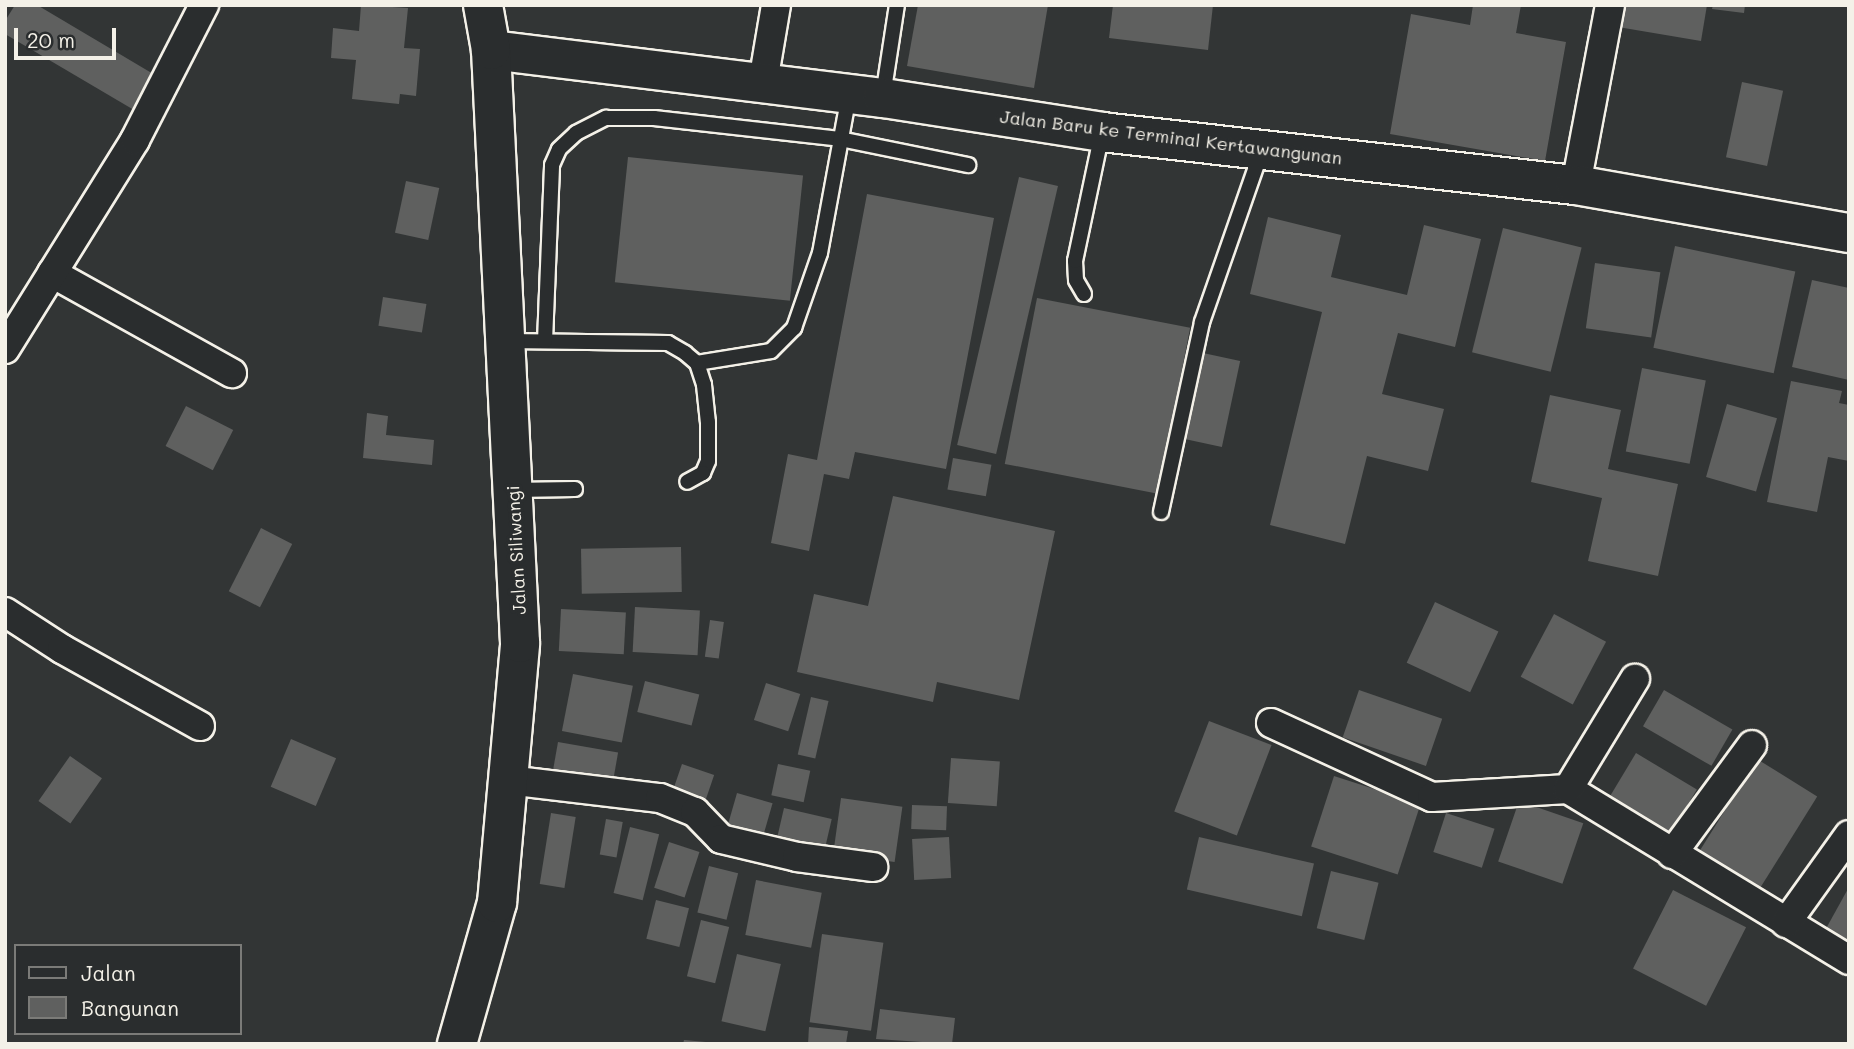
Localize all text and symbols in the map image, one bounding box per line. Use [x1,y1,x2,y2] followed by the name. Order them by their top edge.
[18,14,119,58] scale bar
[27,26,75,53] text: 20 m
[999,105,1343,169] street label: Jalan Baru ke Terminal Kertawangunan
[502,485,530,615] street label: Jalan Siliwangi
[14,944,242,1035] legend
[81,959,136,986] text: Jalan
[81,994,179,1021] text: Bangunan

